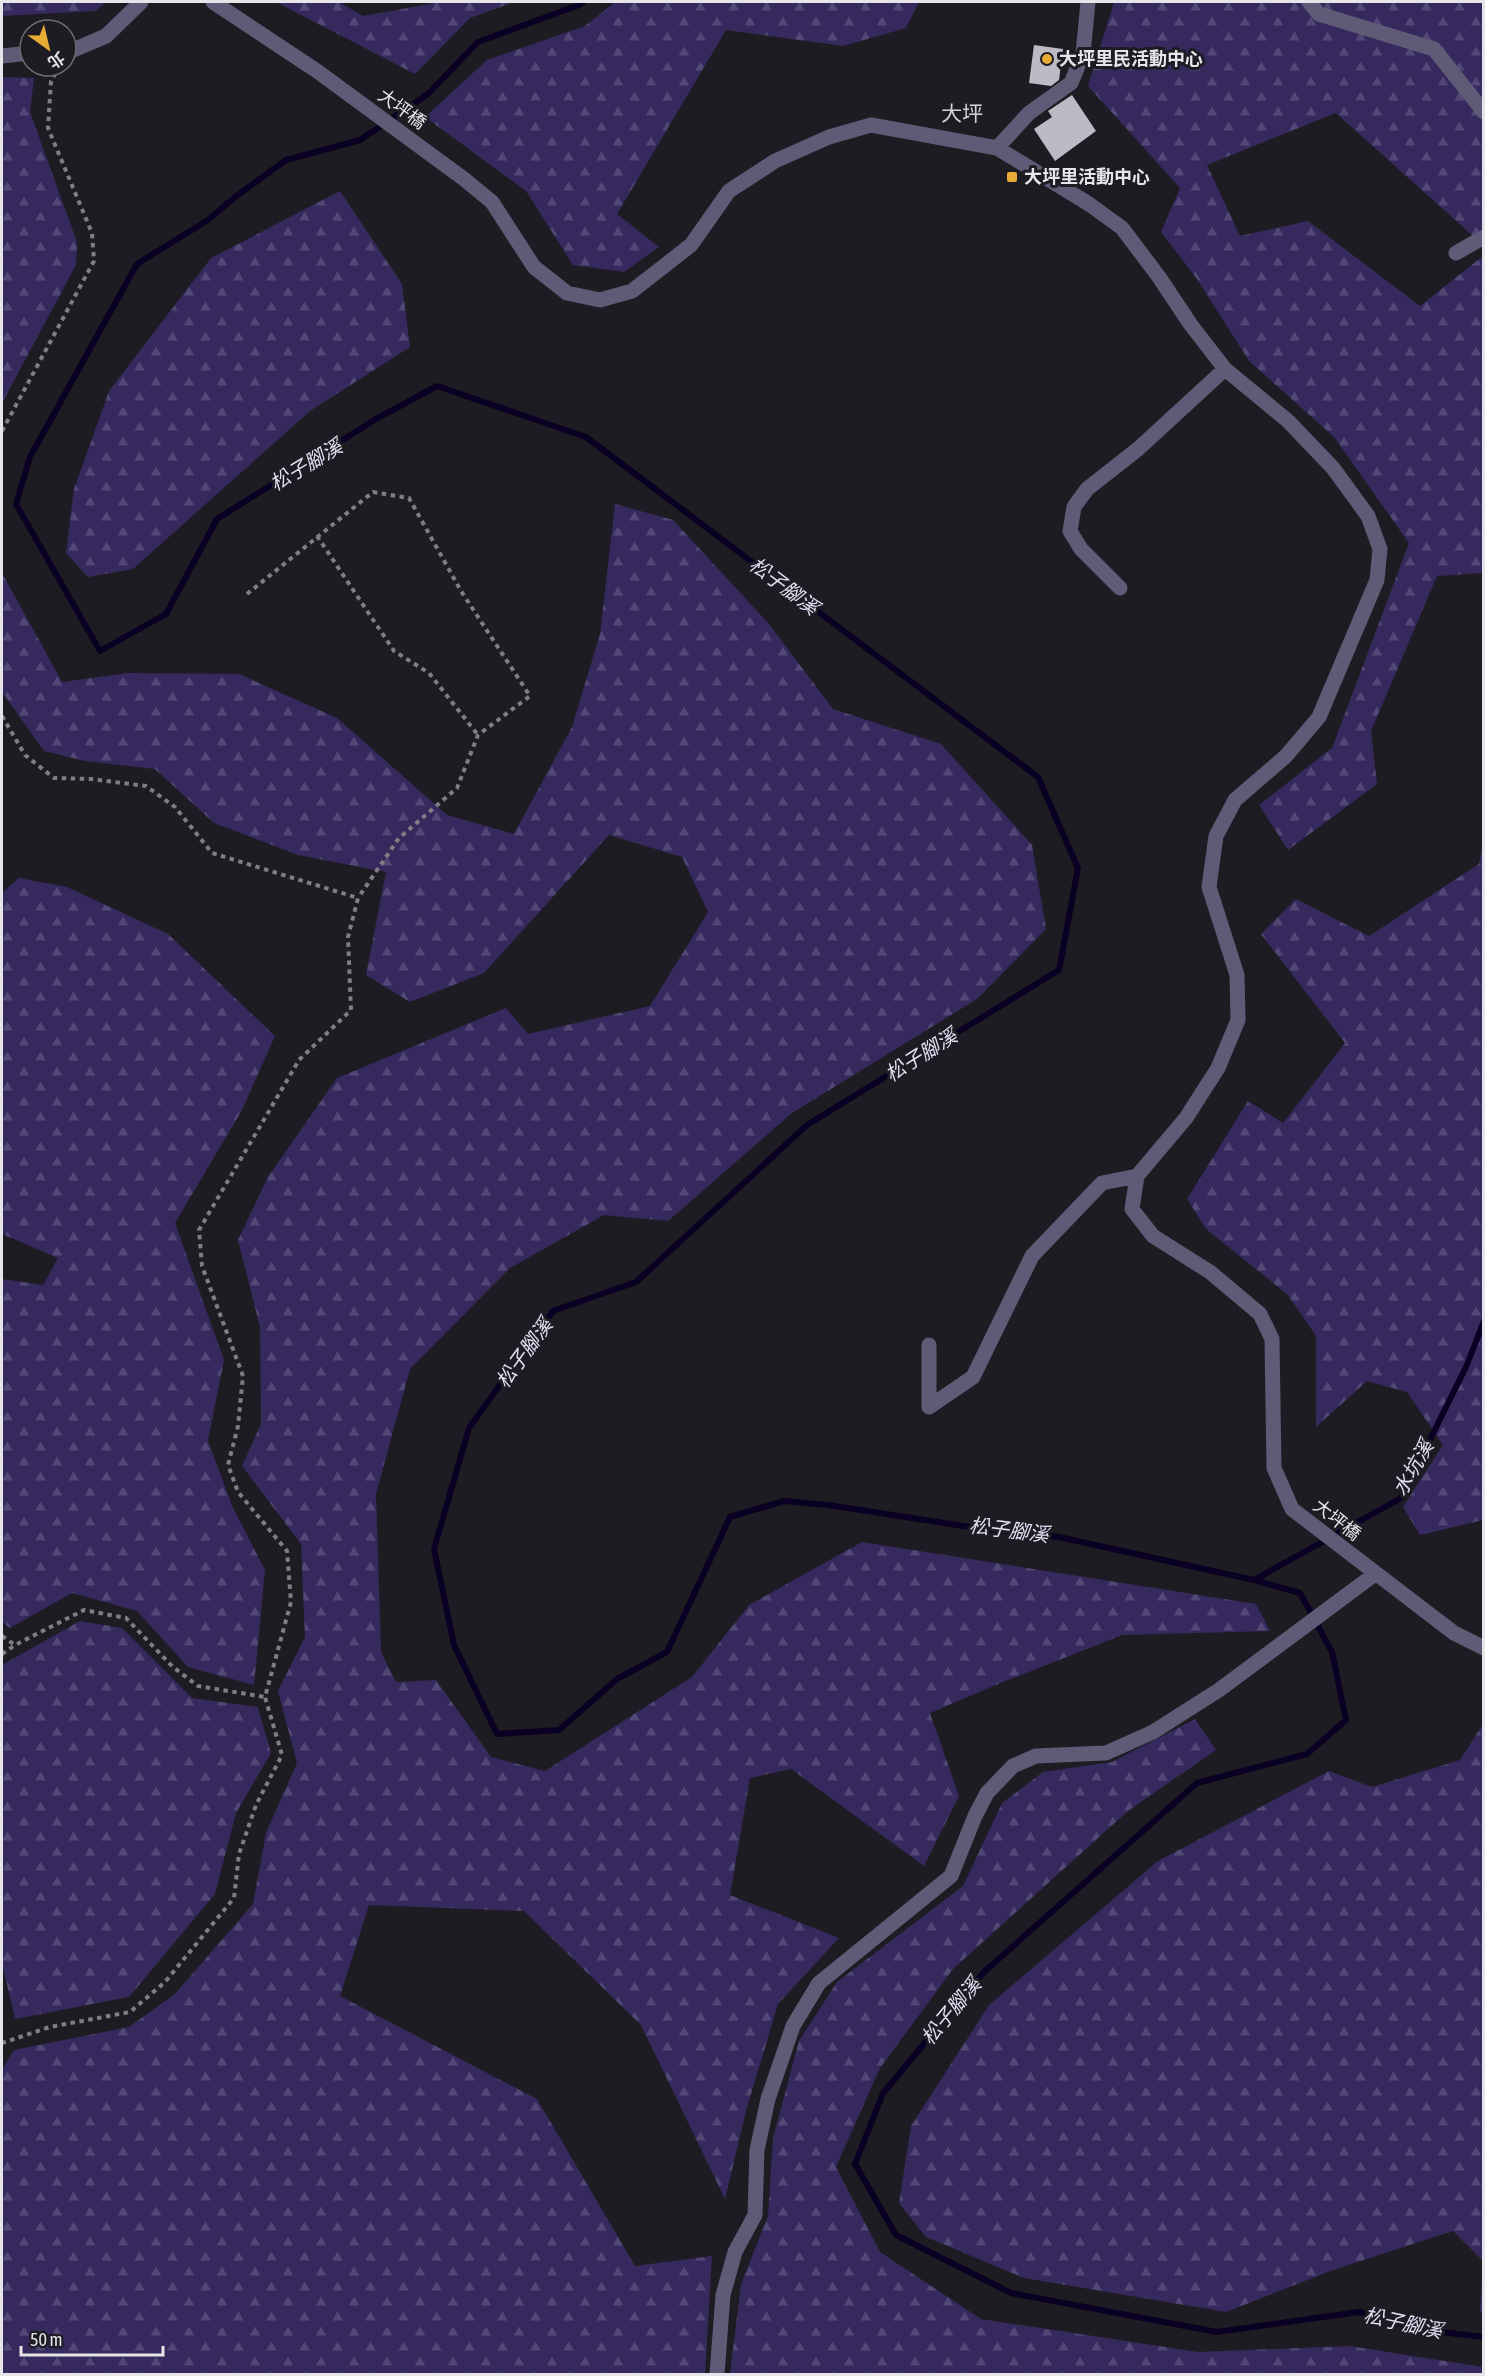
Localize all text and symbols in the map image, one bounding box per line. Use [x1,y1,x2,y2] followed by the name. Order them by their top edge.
[18,18,78,78] north arrow
[45,48,68,72] text: 北
[1059,48,1203,69] place label: 大坪里民活動中心
[1040,52,1054,66] marker: 大坪里民活動中心
[374,84,430,133] street label: 大坪橋
[941,101,983,125] district label: 大坪
[1024,166,1150,187] place label: 大坪里活動中心
[1005,170,1019,184] marker: 大坪里活動中心
[266,433,349,495] water label: 松子腳溪
[745,552,826,621] water label: 松子腳溪
[881,1022,963,1086] water label: 松子腳溪
[491,1311,558,1392] water label: 松子腳溪
[1388,1433,1439,1499] water label: 水坑溪
[1310,1495,1365,1545] street label: 大坪橋
[968,1513,1053,1546] water label: 松子腳溪
[916,1970,987,2049] water label: 松子腳溪
[1362,2303,1448,2343] water label: 松子腳溪
[21,2319,164,2357] scale bar
[30,2329,62,2350] text: 50 m

